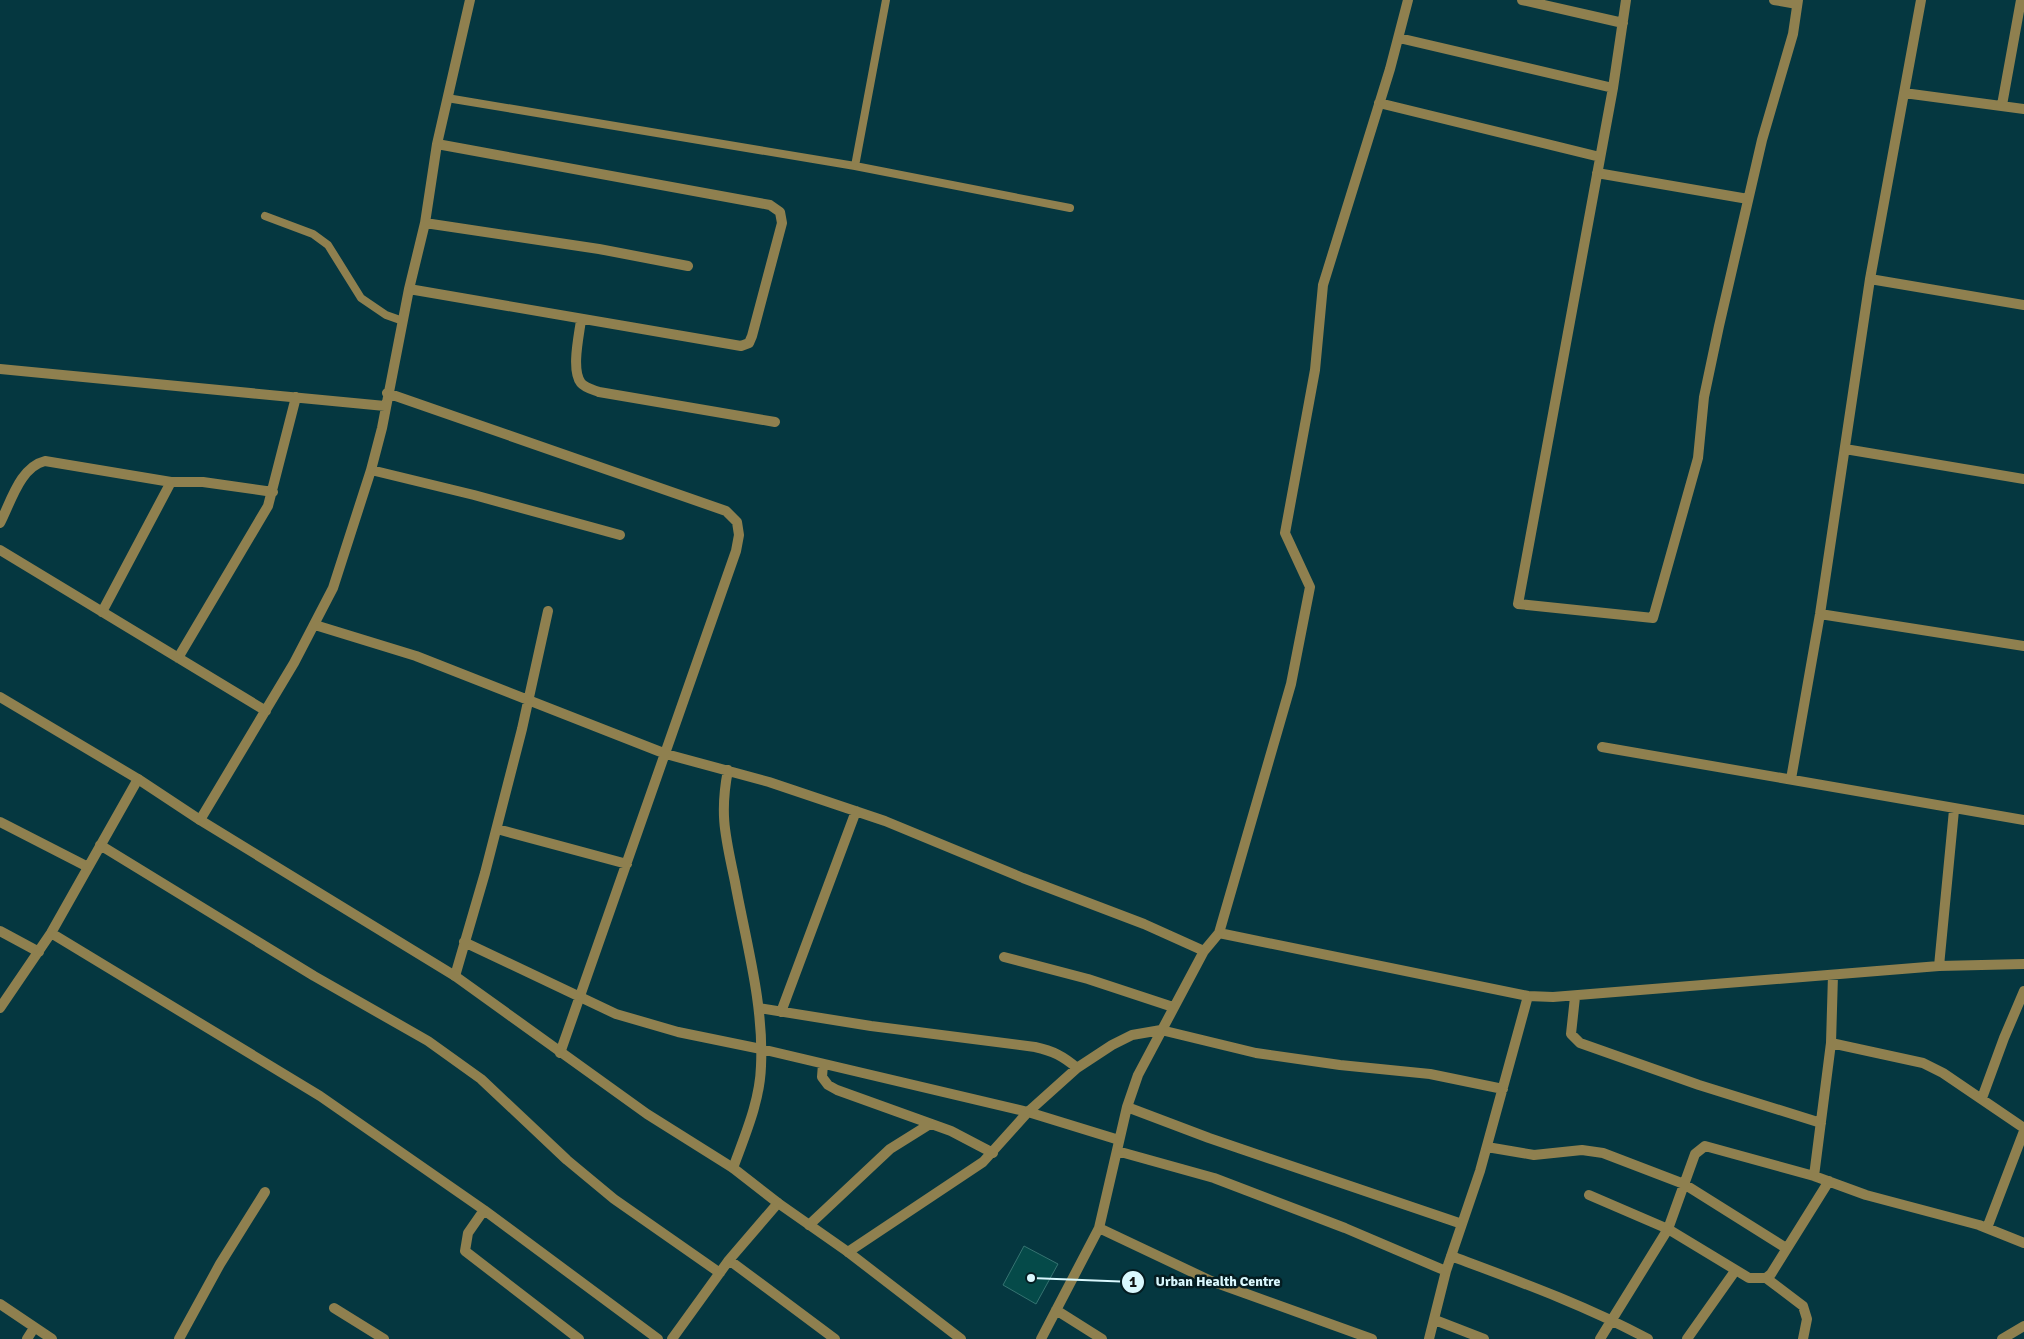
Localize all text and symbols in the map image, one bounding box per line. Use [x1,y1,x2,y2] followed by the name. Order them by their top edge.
[1120,1267,1290,1296] callout: Urban Health Centre
[1129,1273,1137,1291] text: 1
[1156,1273,1280,1290] text: Urban Health Centre

